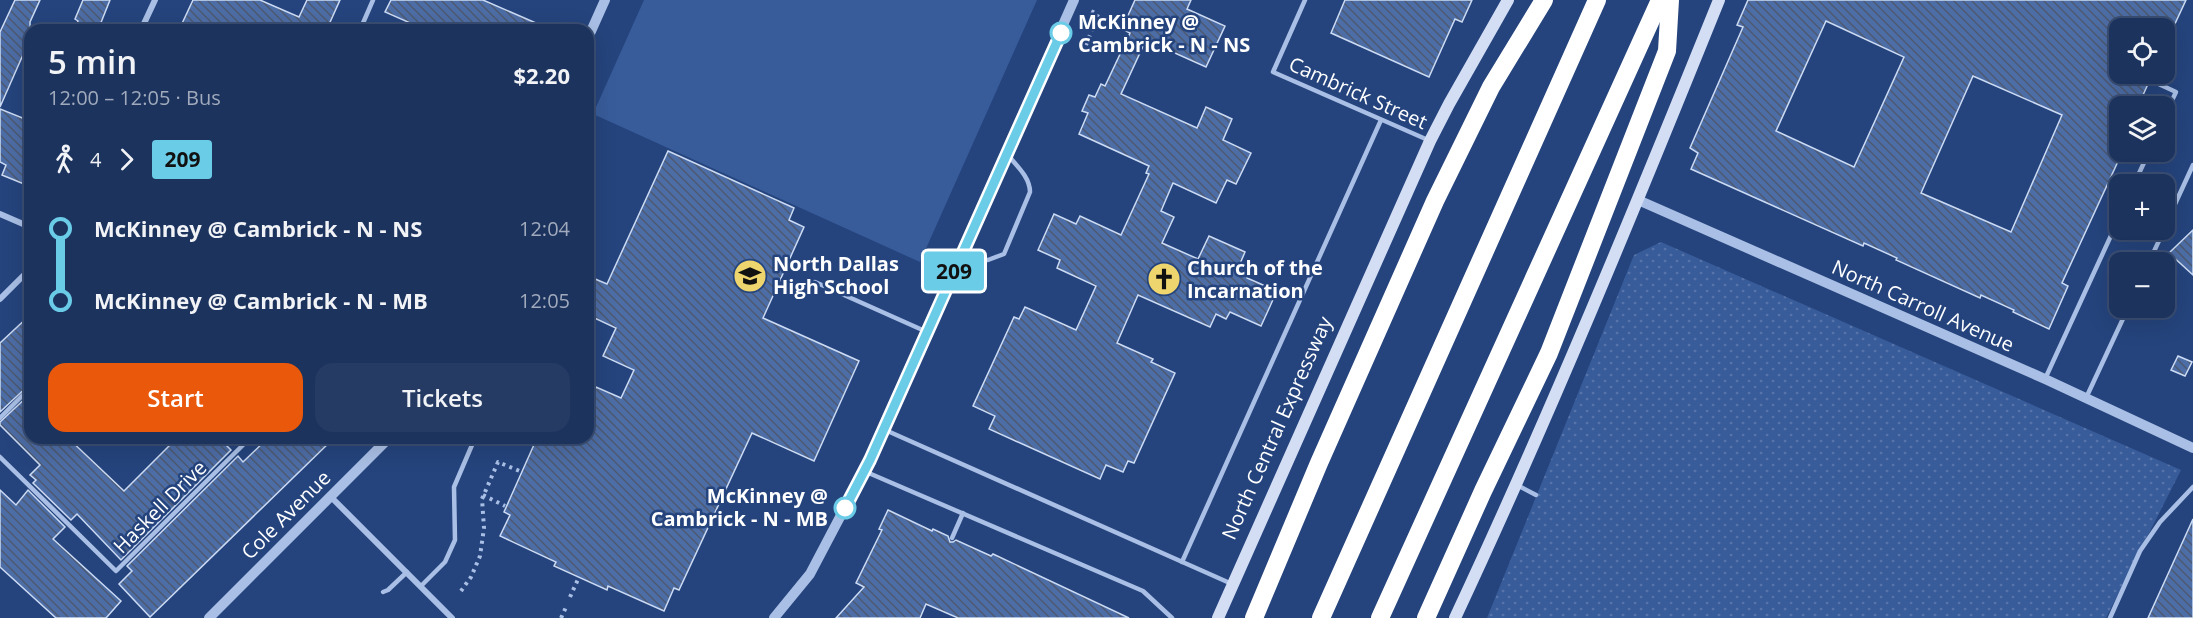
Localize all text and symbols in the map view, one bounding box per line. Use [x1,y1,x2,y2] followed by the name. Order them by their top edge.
[1078,8,1250,58] place label: McKinney @ Cambrick - N - NS
[2109,18,2175,318] map controls
[2109,18,2175,84] button: locate
[1050,22,1072,44] marker: McKinney @ Cambrick - N - NS
[48,39,137,84] text: 5 min
[1285,50,1432,135] street label: Cambrick Street
[513,60,570,90] text: $2.20
[48,84,221,111] text: 12:00 – 12:05 · Bus
[2109,96,2175,162] button: layers
[48,143,81,176] icon: walk
[110,143,143,176] icon: forward
[164,145,200,173] text: 209
[90,146,101,173] text: 4
[2109,174,2175,240] button: +
[94,213,422,243] text: McKinney @ Cambrick - N - NS
[519,215,570,242] text: 12:04
[773,250,899,300] place label: North Dallas High School
[920,252,988,290] line badge: 209
[2109,252,2175,318] button: −
[1828,253,2019,358] street label: North Carroll Avenue
[1187,254,1323,304] place label: Church of the Incarnation
[936,257,972,285] text: 209
[732,258,768,294] school or university icon: North Dallas High School
[1146,261,1182,297] church icon: Church of the Incarnation
[94,285,428,315] text: McKinney @ Cambrick - N - MB
[519,287,570,314] text: 12:05
[1215,311,1338,544] street label: North Central Expressway
[48,363,303,432] button: Start
[315,363,570,432] button: Tickets
[107,454,212,559] street label: Haskell Drive
[235,464,336,565] street label: Cole Avenue
[651,482,828,532] place label: McKinney @ Cambrick - N - MB
[834,497,856,519] marker: McKinney @ Cambrick - N - MB

